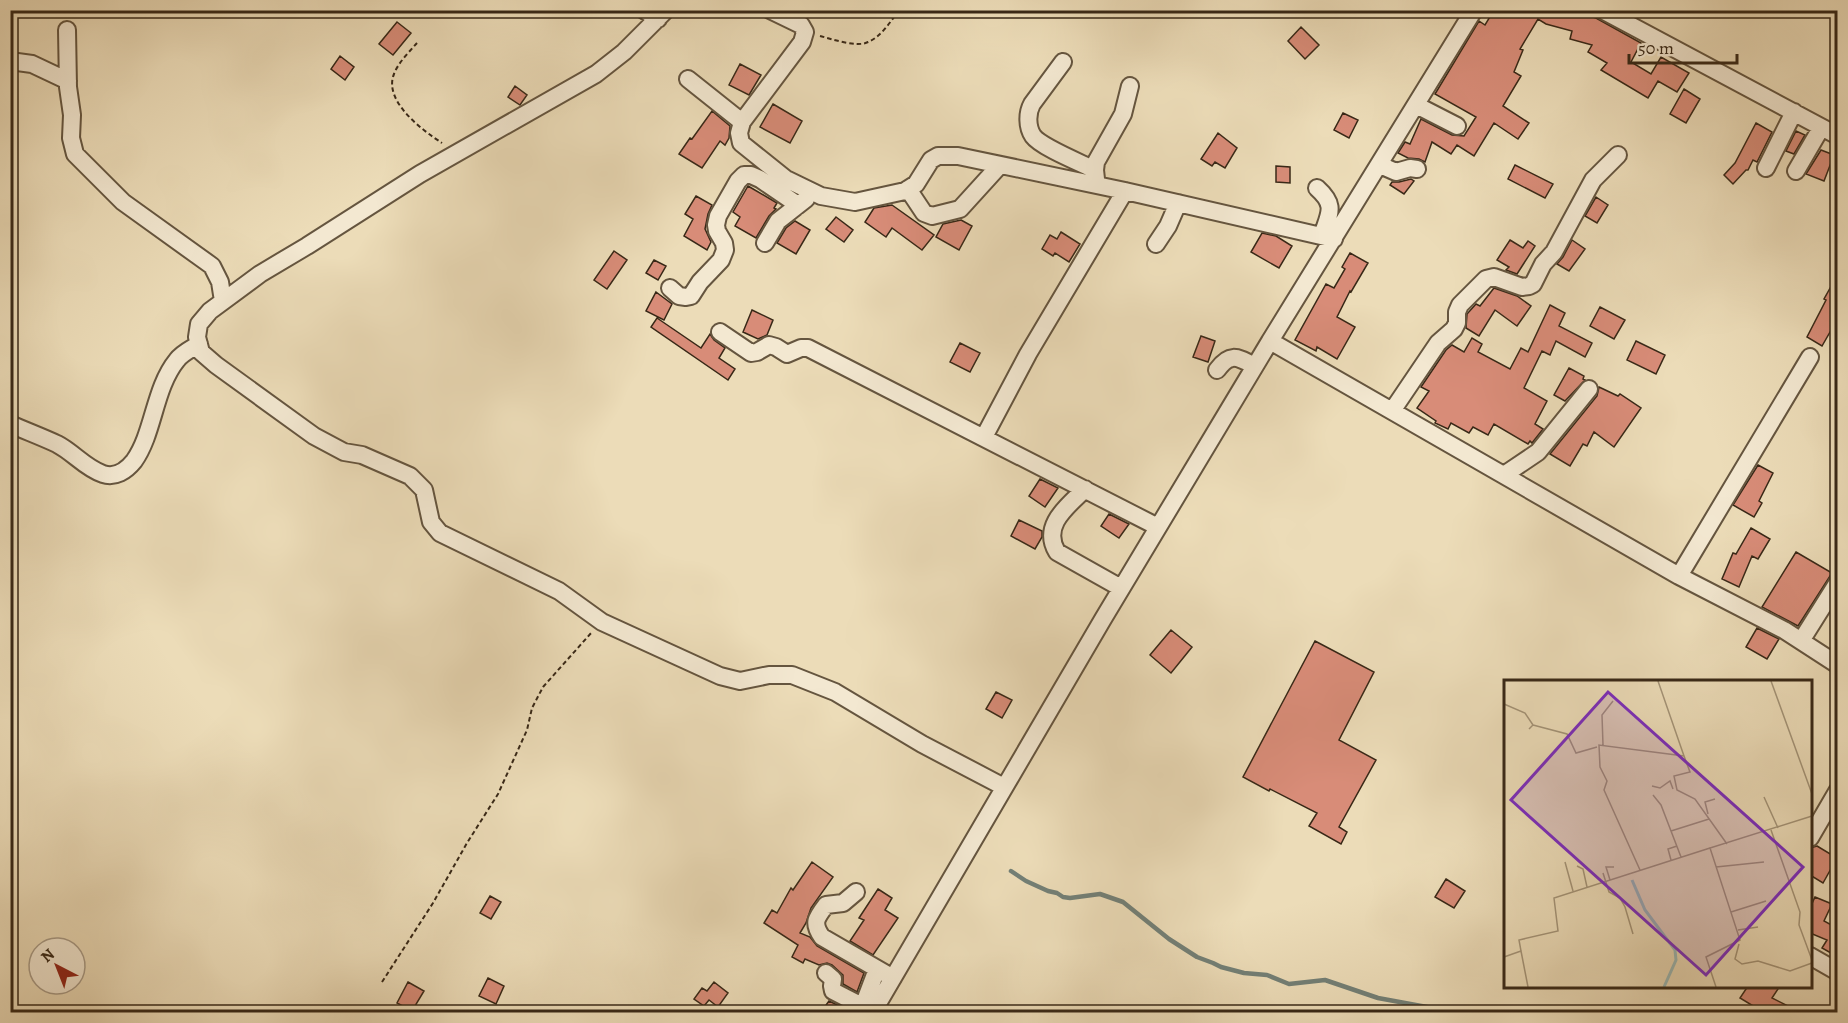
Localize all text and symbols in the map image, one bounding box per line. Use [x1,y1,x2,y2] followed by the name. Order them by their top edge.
[1629,27,1737,65] scale bar
[1638,36,1674,60] text: 50 m
[1504,680,1812,987] inset map
[27,936,87,996] north arrow
[36,943,60,968] text: N

